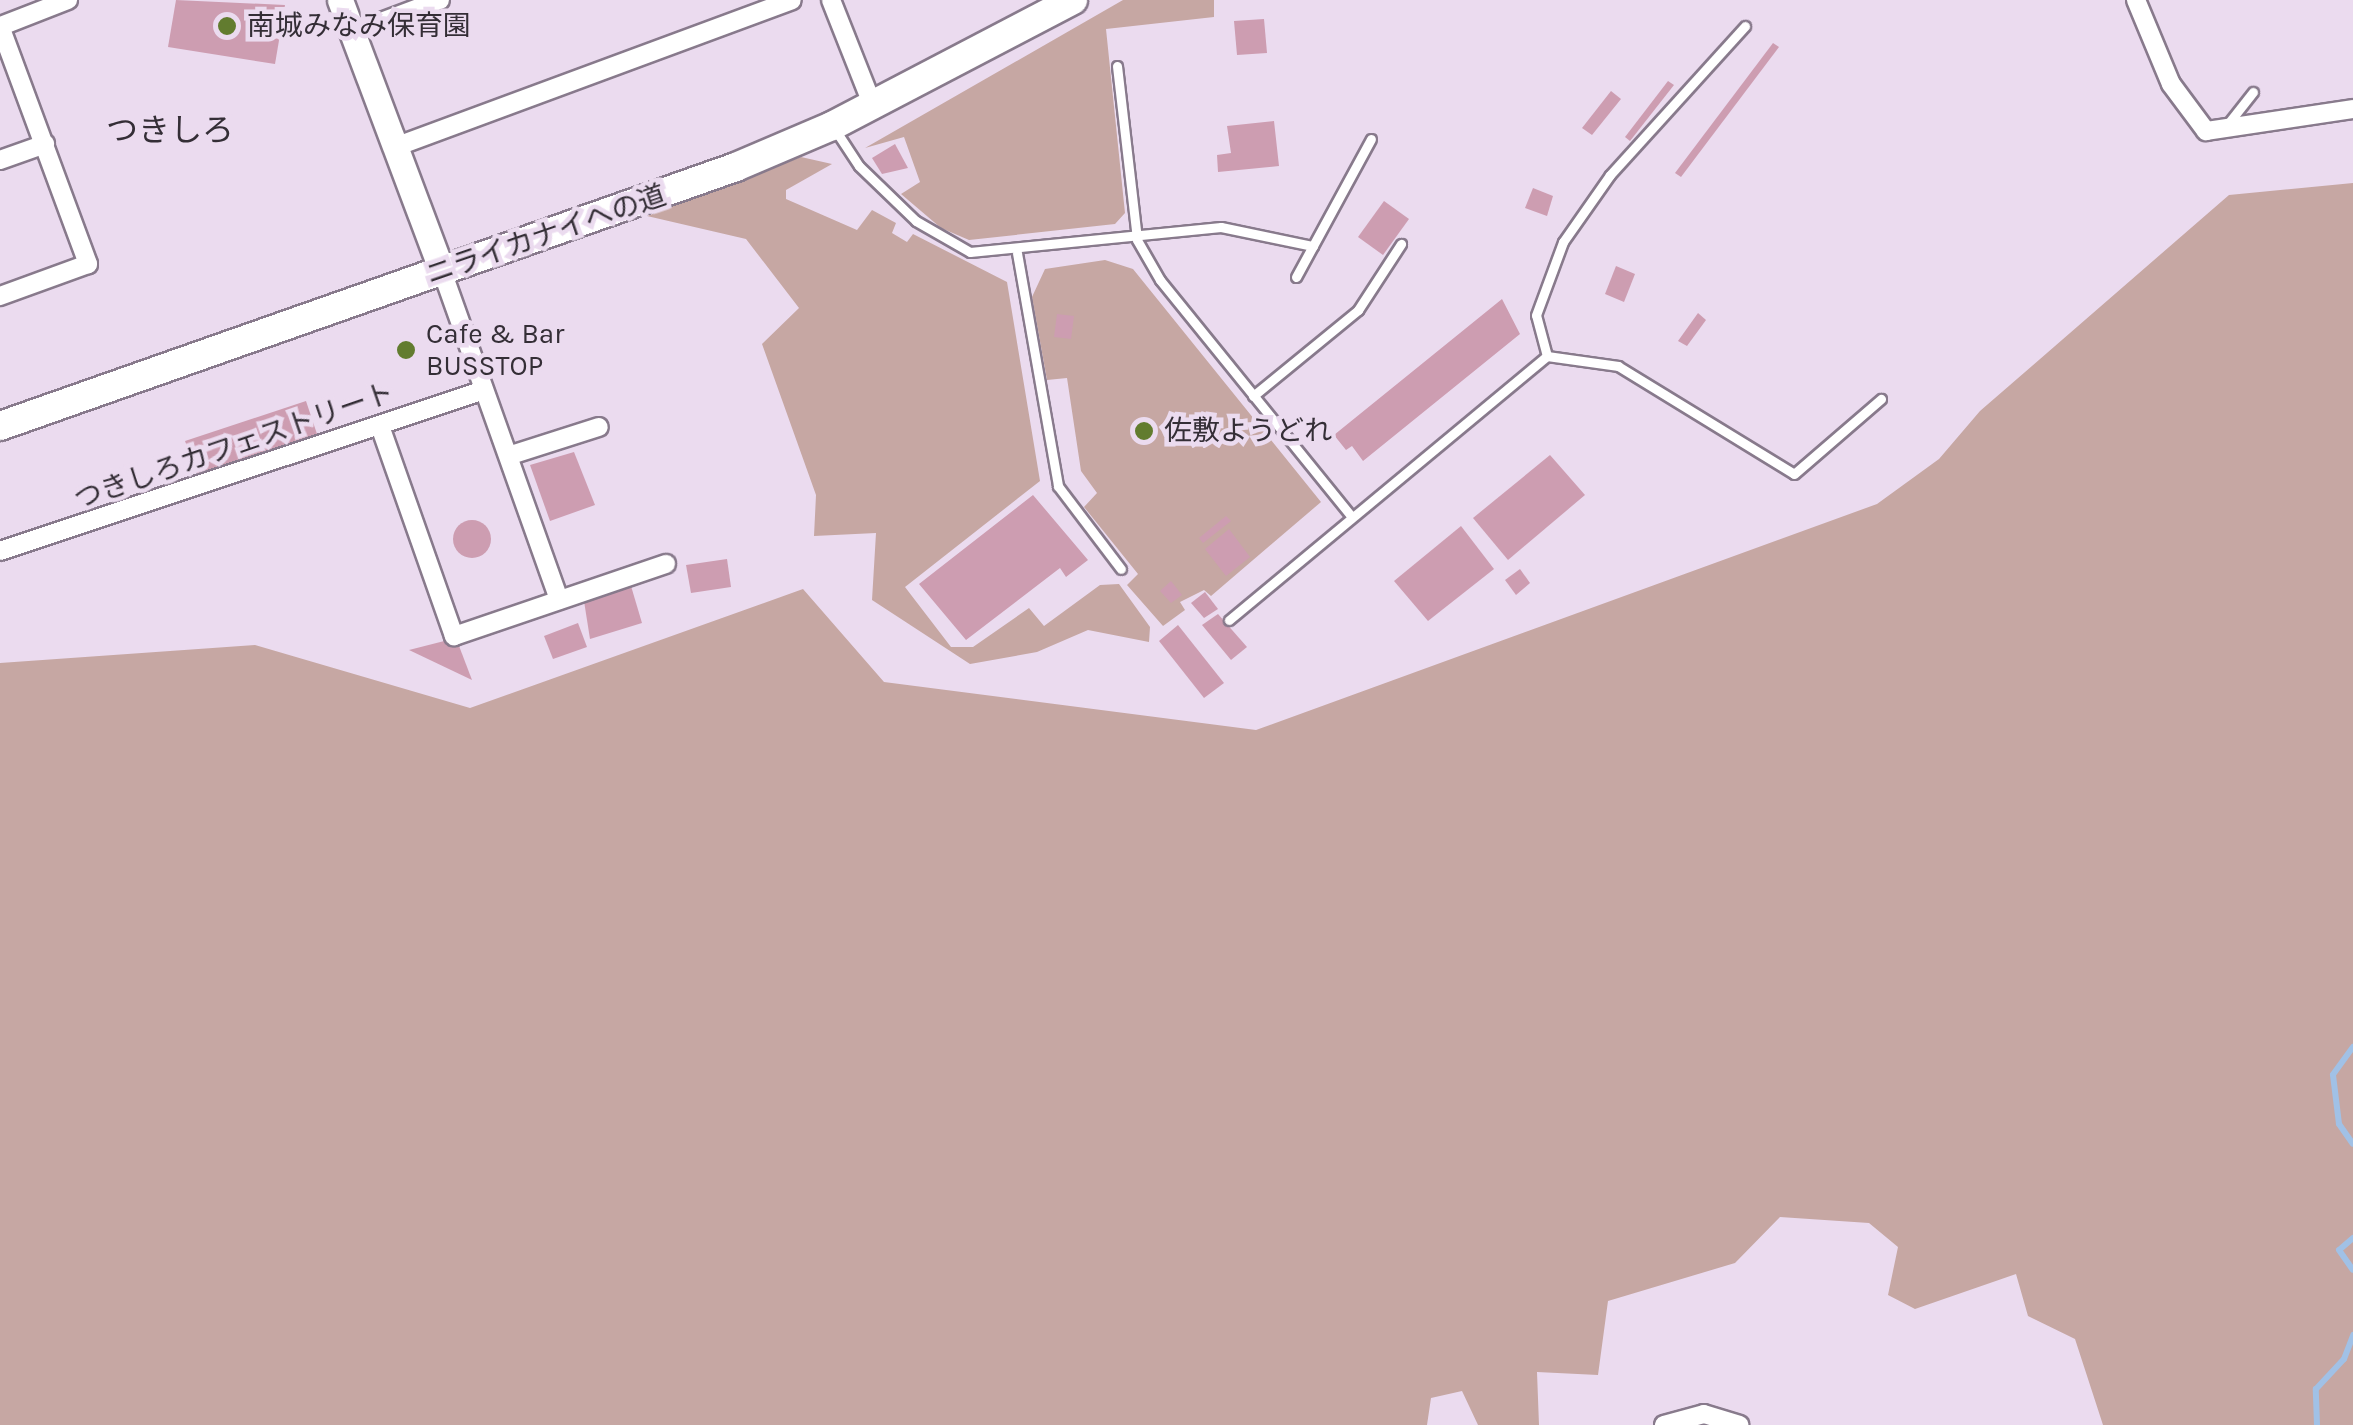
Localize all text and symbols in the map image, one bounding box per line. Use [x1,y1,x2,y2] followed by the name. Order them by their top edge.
[247,9,471,43] place label: 南城みなみ保育園
[216,15,238,37] marker: 南城みなみ保育園
[106,112,234,150] district label: つきしろ
[421,178,671,292] street label: ニライカナイへの道
[426,317,564,383] place label: Cafe & Bar BUSSTOP
[395,339,417,361] marker: Cafe & Bar BUSSTOP
[70,375,398,517] street label: つきしろカフェストリート
[1164,414,1332,448] place label: 佐敷ようどれ
[1133,420,1155,442] marker: 佐敷ようどれ

